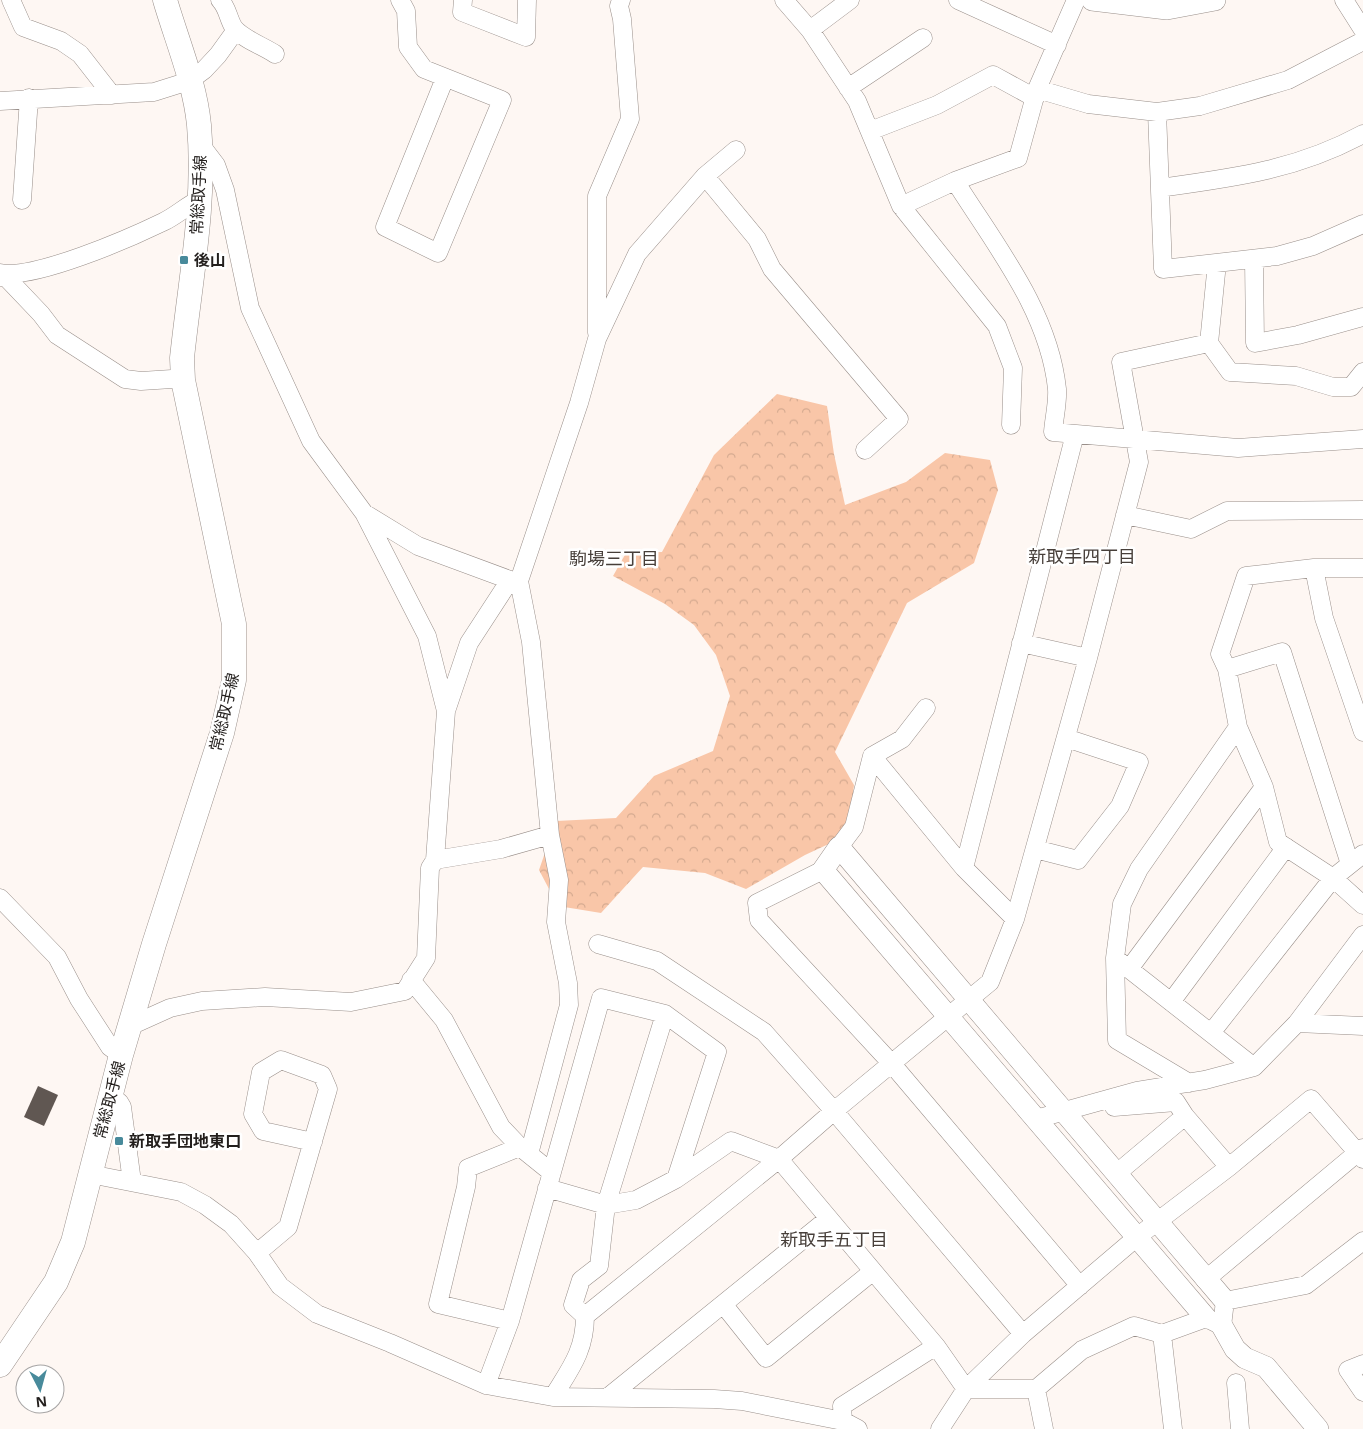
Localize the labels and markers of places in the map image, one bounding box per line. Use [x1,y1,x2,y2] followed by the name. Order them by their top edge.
[194,249,226,271] place label: 後山
[178,254,190,266] marker: 後山
[129,1130,241,1152] place label: 新取手団地東口
[113,1135,125,1147] marker: 新取手団地東口

